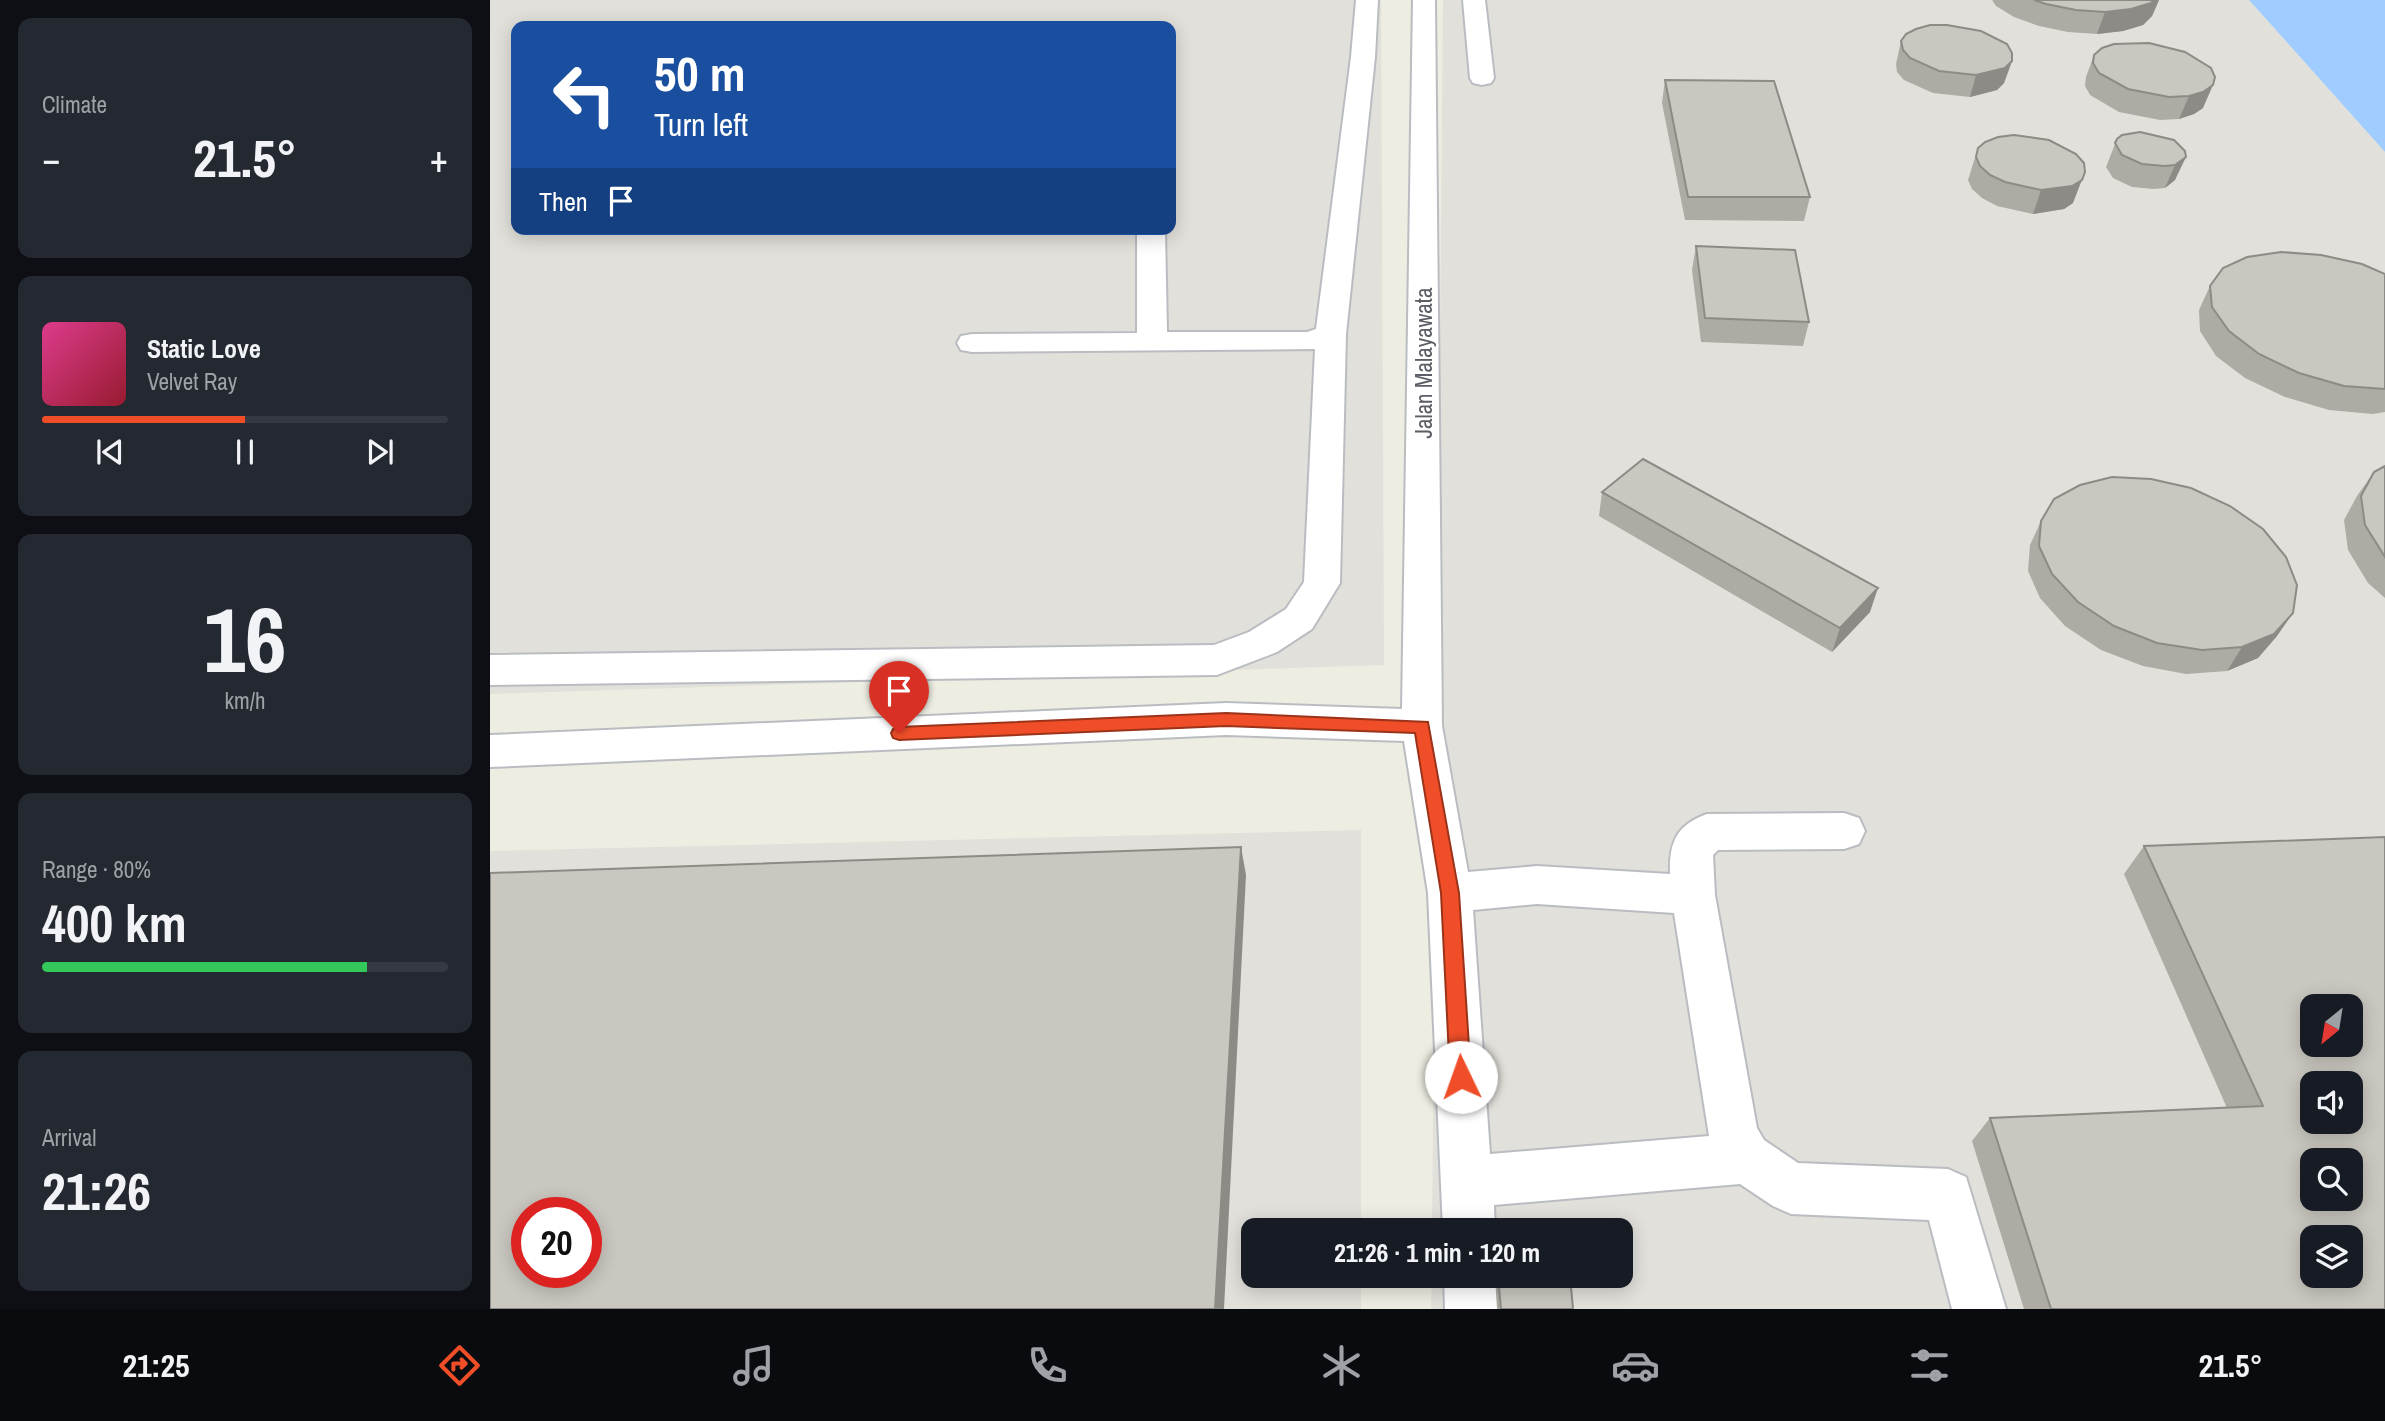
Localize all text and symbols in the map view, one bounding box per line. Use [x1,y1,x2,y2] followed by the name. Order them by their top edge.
[654,40,746,106] text: 50 m
[539,49,630,140] icon: left
[42,89,107,120] text: Climate
[654,103,748,146] text: Turn left
[193,123,297,193] text: 21.5°
[42,133,60,184] text: −
[430,133,448,184] text: +
[602,182,640,220] icon: arrive
[539,184,588,219] text: Then
[1408,287,1439,438] street label: Jalan Malayawata
[147,331,261,366] text: Static Love
[147,366,237,397] text: Velvet Ray
[91,433,129,471] icon: previous
[226,433,264,471] icon: pause
[361,433,399,471] icon: next
[204,578,287,700] text: 16
[869,661,929,733] pin
[880,672,918,710] icon: arrive
[225,685,265,716] text: km/h
[42,854,151,885] text: Range · 80%
[42,888,187,958] text: 400 km
[2300,994,2362,1057] north arrow
[2300,994,2363,1288] map controls
[1424,1040,1498,1114] position arrow
[2300,1071,2363,1134] button: sound
[42,1122,97,1153] text: Arrival
[2300,1148,2363,1211] button: search
[42,1156,151,1226] text: 21:26
[511,1197,602,1288] speed limit sign: 20
[2300,1225,2363,1288] button: layers
[1334,1235,1540,1270] text: 21:26 · 1 min · 120 m
[435,1341,484,1390] icon: directions
[729,1341,778,1390] icon: music
[1023,1341,1072,1390] icon: phone
[1317,1341,1366,1390] icon: climate
[1611,1341,1660,1390] icon: car
[1905,1341,1954,1390] icon: filters
[123,1344,190,1387] text: 21:25
[2199,1344,2262,1387] text: 21.5°

